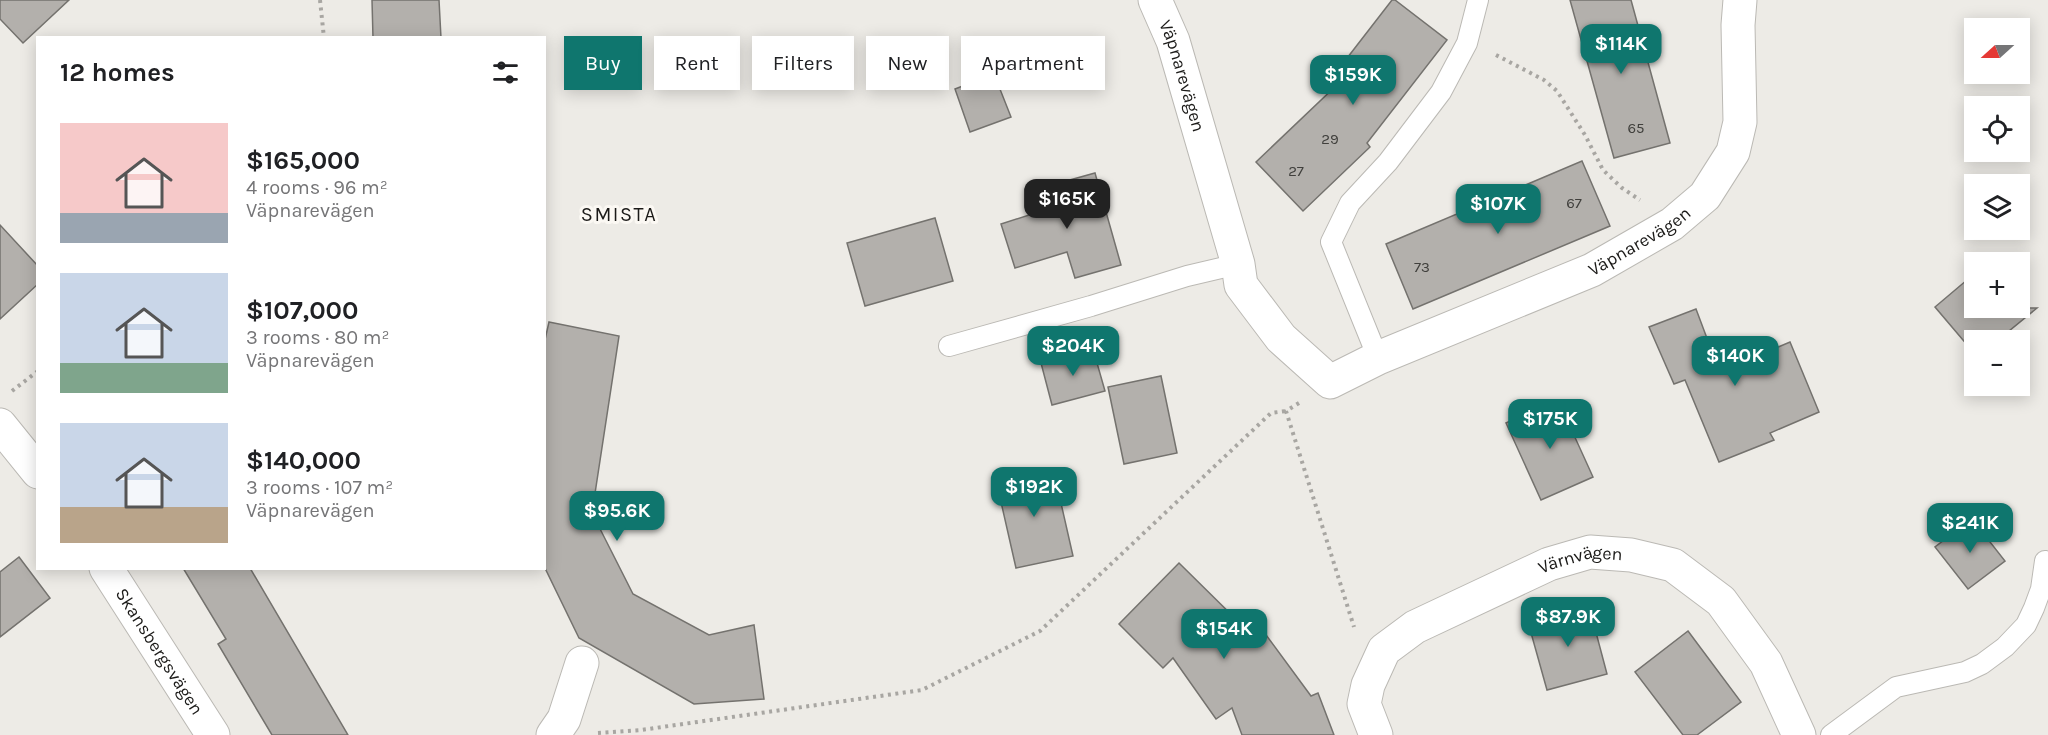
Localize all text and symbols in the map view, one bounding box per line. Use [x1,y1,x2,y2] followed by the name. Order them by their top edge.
[1154,17,1210,134] street label: Väpnarevägen
[1964,18,2030,84] north arrow
[1964,18,2030,396] map controls
[1579,24,1663,75] pin: $114K
[1594,32,1648,55] text: $114K
[564,36,642,90] chip: Buy
[654,36,740,90] chip: Rent
[752,36,854,90] chip: Filters
[866,36,949,90] chip: New
[961,36,1105,90] chip: Apartment
[1311,55,1395,106] pin: $159K
[489,56,522,89] icon: filters
[60,57,175,88] text: 12 homes
[1324,63,1382,86] text: $159K
[1964,96,2030,162] button: locate
[1627,119,1645,137] house number: 65
[1321,130,1339,148] house number: 29
[246,145,360,176] text: $165,000
[108,147,180,219] icon: home
[1288,162,1304,180] house number: 27
[1964,174,2030,240] button: layers
[246,176,388,199] text: 4 rooms · 96 m²
[1025,179,1109,230] pin: $165K
[1456,184,1540,235] pin: $107K
[1038,187,1096,210] text: $165K
[1470,192,1526,215] text: $107K
[1566,194,1582,212] house number: 67
[246,199,375,222] text: Väpnarevägen
[1584,202,1695,281] street label: Väpnarevägen
[581,203,657,226] district label: SMISTA
[1964,252,2030,318] button: +
[1414,258,1430,276] house number: 73
[246,295,358,326] text: $107,000
[108,297,180,369] icon: home
[246,326,390,349] text: 3 rooms · 80 m²
[1031,326,1115,377] pin: $204K
[1964,330,2030,396] button: −
[1041,334,1105,357] text: $204K
[1693,336,1777,387] pin: $140K
[1706,344,1764,367] text: $140K
[246,349,375,372] text: Väpnarevägen
[1508,399,1592,450] pin: $175K
[1522,407,1578,430] text: $175K
[246,445,361,476] text: $140,000
[108,447,180,519] icon: home
[992,467,1076,518] pin: $192K
[1005,475,1063,498] text: $192K
[246,476,393,499] text: 3 rooms · 107 m²
[568,491,666,542] pin: $95.6K
[246,499,375,522] text: Väpnarevägen
[583,499,651,522] text: $95.6K
[1928,503,2012,554] pin: $241K
[1941,511,1999,534] text: $241K
[1534,541,1623,579] street label: Värnvägen
[111,584,208,719] street label: Skansbergsvägen
[1519,597,1617,648] pin: $87.9K
[1535,605,1601,628] text: $87.9K
[1182,609,1266,660] pin: $154K
[1195,617,1253,640] text: $154K

